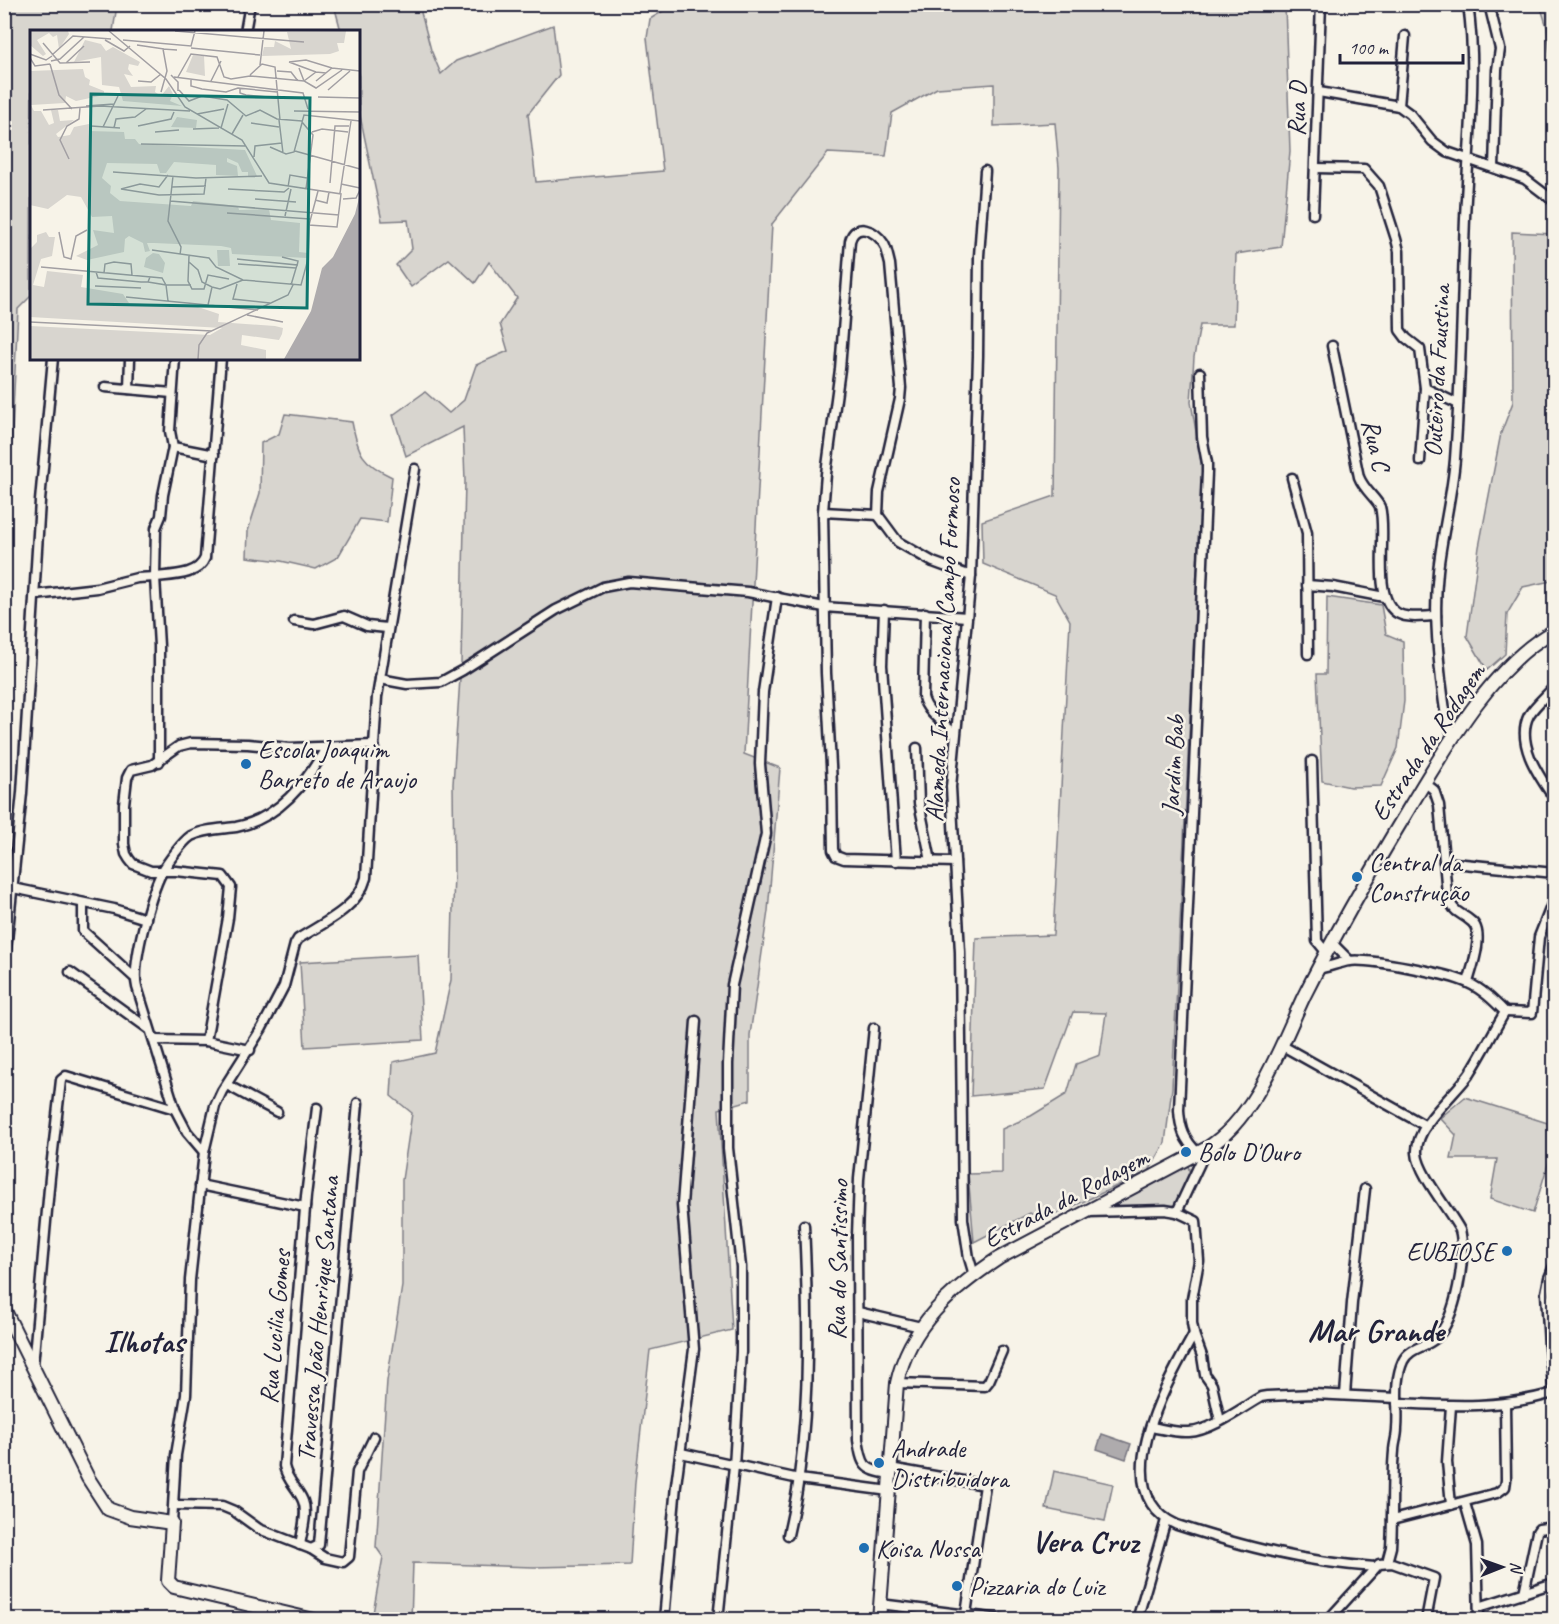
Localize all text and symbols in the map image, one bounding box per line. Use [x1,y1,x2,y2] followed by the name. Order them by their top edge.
[1340,27,1463,65] scale bar
[30,30,360,360] inset map
[1349,37,1390,59] text: 100 m
[1280,79,1315,137] street label: Rua D
[1416,282,1458,458] street label: Outeiro da Faustina
[1354,416,1399,477] street label: Rua C
[918,476,969,823] street label: Alameda Internacional Campo Formoso
[1363,655,1494,827] street label: Estrada da Rodagem
[1154,713,1192,818] street label: Jardim Bab
[258,733,418,796] place label: Escola Joaquim Barreto de Araujo
[239,757,253,771] marker: Escola Joaquim Barreto de Araujo
[1369,846,1470,909] place label: Central da Construção
[1350,870,1364,884] marker: Central da Construção
[1198,1136,1303,1169] place label: Bolo D'Ouro
[977,1139,1156,1256] street label: Estrada da Rodagem
[1179,1145,1193,1159] marker: Bolo D'Ouro
[289,1173,347,1463] street label: Travessa João Henrique Santana
[820,1178,856,1341] street label: Rua do Santissimo
[1407,1235,1499,1268] place label: EUBIOSE
[1500,1244,1514,1258] marker: EUBIOSE
[252,1247,298,1405] street label: Rua Lucilia Gomes
[1308,1310,1446,1351] district label: Mar Grande
[104,1321,187,1362] district label: Ilhotas
[891,1432,1011,1495] place label: Andrade Distribuidora
[872,1456,886,1470] marker: Andrade Distribuidora
[1032,1521,1141,1562] district label: Vera Cruz
[876,1532,981,1565] place label: Koisa Nossa
[1472,1537,1532,1597] north arrow
[857,1541,871,1555] marker: Koisa Nossa
[1506,1562,1526,1575] text: N
[969,1570,1107,1603] place label: Pizzaria do Luiz
[950,1579,964,1593] marker: Pizzaria do Luiz

